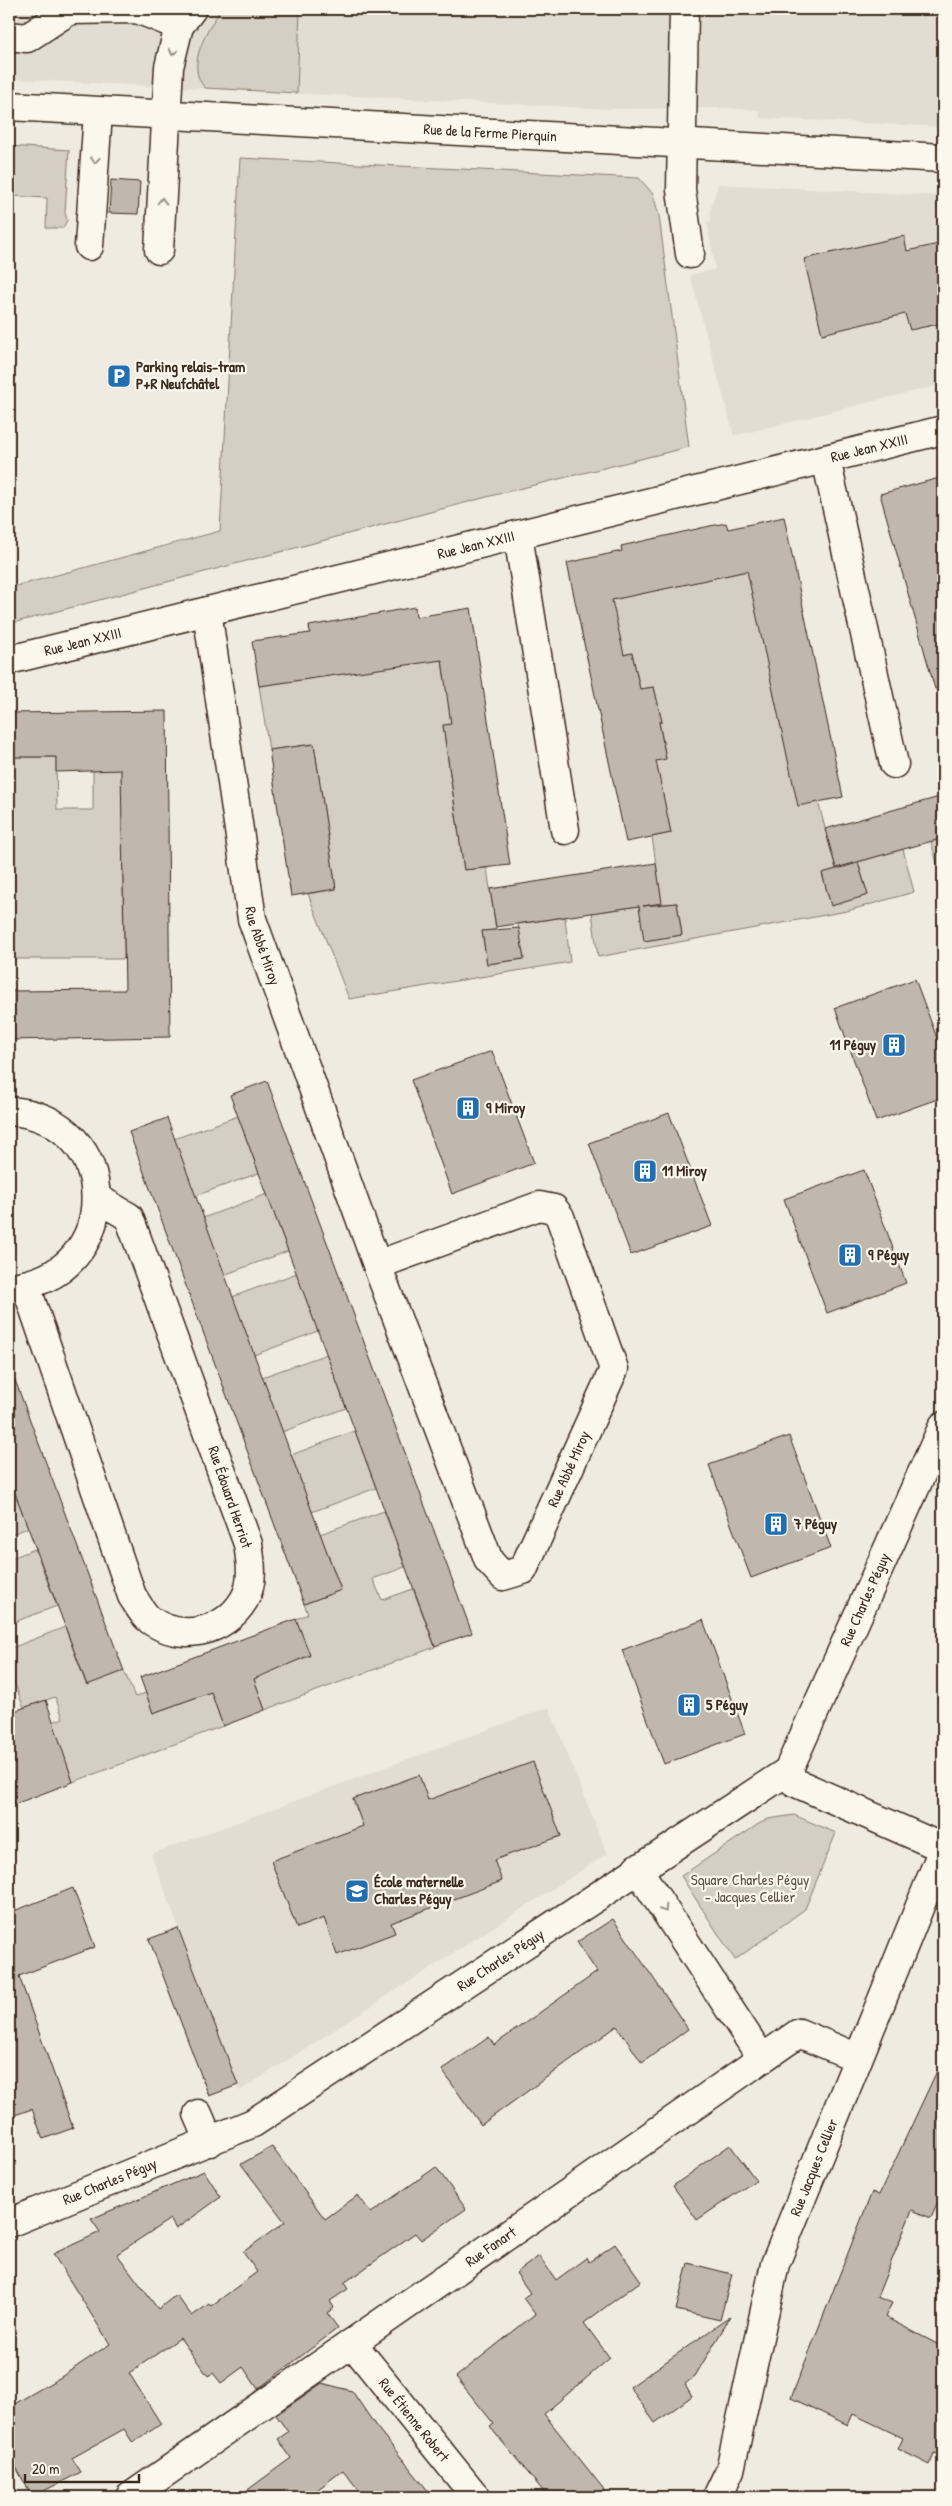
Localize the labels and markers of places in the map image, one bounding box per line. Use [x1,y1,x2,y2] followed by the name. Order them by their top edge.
[136,356,245,394] place label: Parking relais-tram P+R Neufchâtel
[106,363,132,389] parking icon: Parking relais-tram P+R Neufchâtel
[881,1032,907,1058] building icon: 11 Péguy
[829,1034,877,1056] place label: 11 Péguy
[455,1095,481,1121] building icon: 9 Miroy
[486,1097,526,1119] place label: 9 Miroy
[632,1158,658,1184] building icon: 11 Miroy
[662,1160,707,1182] place label: 11 Miroy
[837,1242,863,1268] building icon: 9 Péguy
[868,1244,910,1266] place label: 9 Péguy
[763,1511,789,1537] building icon: 7 Péguy
[793,1513,838,1535] place label: 7 Péguy
[676,1692,702,1718] building icon: 5 Péguy
[706,1694,749,1716] place label: 5 Péguy
[374,1871,464,1910] place label: École maternelle Charles Péguy
[344,1878,370,1904] school or university icon: École maternelle Charles Péguy

